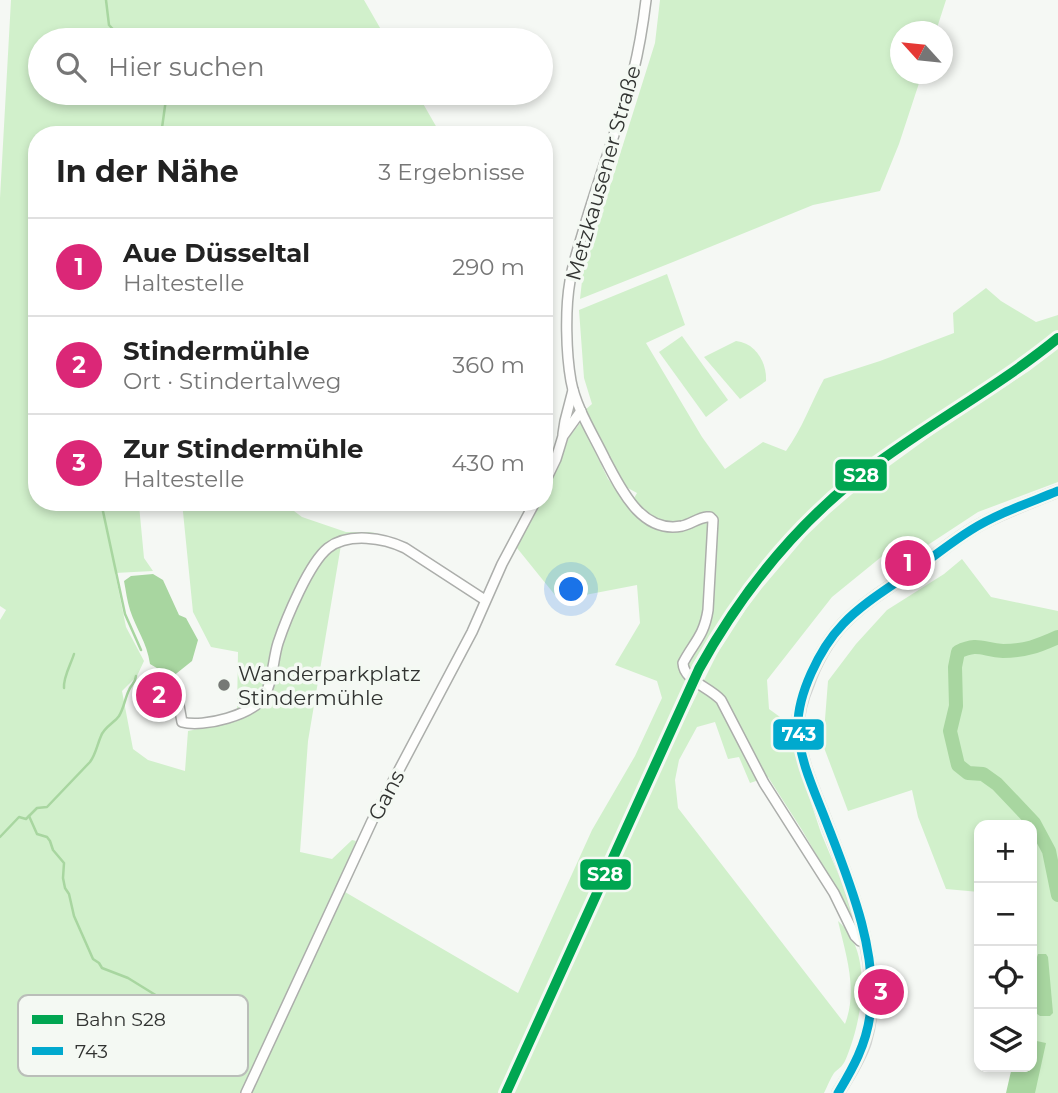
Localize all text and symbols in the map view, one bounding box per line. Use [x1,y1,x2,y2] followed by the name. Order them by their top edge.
[890,21,953,84] north arrow
[28,28,553,105] search box
[52,48,90,86] icon: search
[108,51,265,83] text: Hier suchen
[560,63,646,283] street label: Metzkausener Straße
[56,153,239,190] text: In der Nähe
[378,158,525,186] text: 3 Ergebnisse
[123,237,310,269] text: Aue Düsseltal
[74,253,84,281] text: 1
[452,253,525,281] text: 290 m
[123,269,244,297] text: Haltestelle
[123,335,310,367] text: Stindermühle
[72,351,86,379] text: 2
[452,351,525,379] text: 360 m
[123,367,341,395] text: Ort · Stindertalweg
[123,433,363,465] text: Zur Stindermühle
[72,449,86,477] text: 3
[452,449,525,477] text: 430 m
[834,458,888,492] line badge: S28
[843,464,879,487] text: S28
[123,465,244,493] text: Haltestelle
[885,537,931,589] pin: 1
[554,572,588,606] your location
[238,661,421,710] place label: Wanderparkplatz Stindermühle
[136,669,182,721] pin: 2
[216,677,232,693] marker: Wanderparkplatz Stindermühle
[772,718,825,751] line badge: 743
[782,723,816,746] text: 743
[363,766,409,824] street label: Gans
[974,820,1037,1072] map controls
[974,820,1037,883] button: +
[579,858,632,891] line badge: S28
[587,863,623,886] text: S28
[974,883,1037,946] button: −
[974,946,1037,1009] button: locate
[858,966,904,1018] pin: 3
[18,995,248,1076] legend
[75,1008,166,1031] text: Bahn S28
[974,1009,1037,1072] button: layers
[75,1040,108,1063] text: 743

